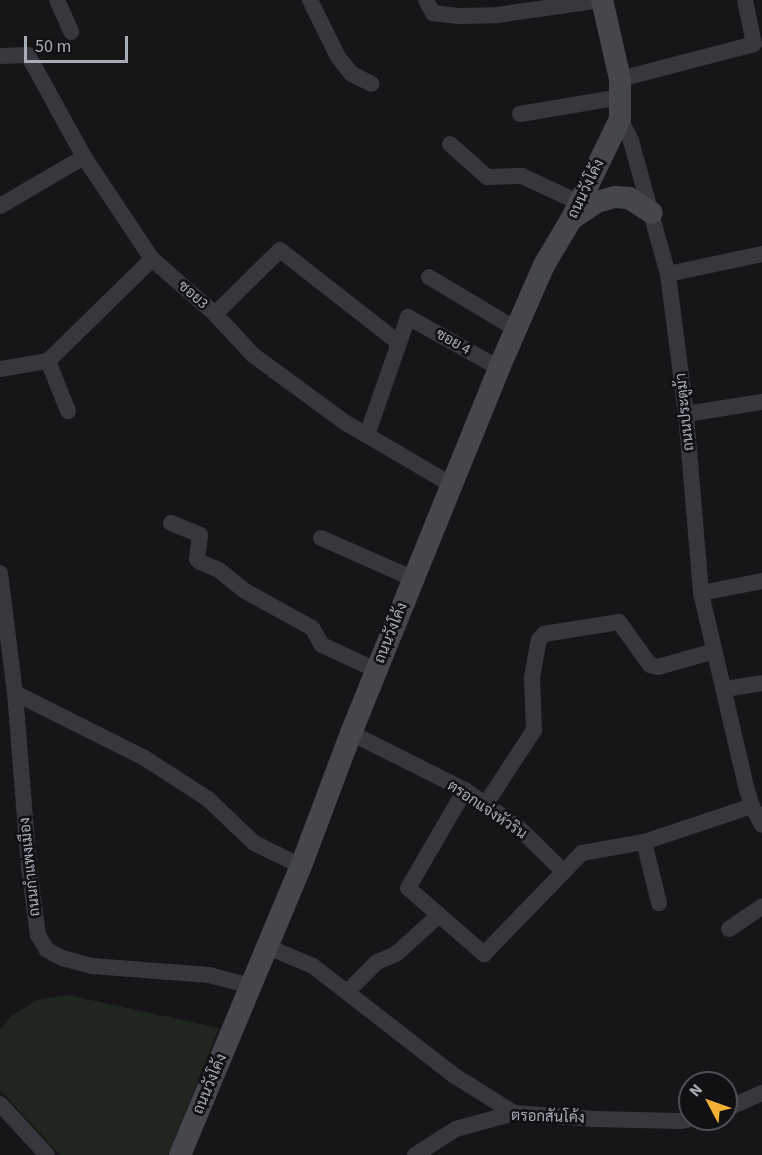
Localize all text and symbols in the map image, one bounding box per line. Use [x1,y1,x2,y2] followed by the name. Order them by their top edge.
[27,24,130,62] scale bar
[35,34,71,59] text: 50 m
[564,156,608,222] street label: ถนนวังโค้ง
[174,277,212,313] street label: ซอย3
[432,325,474,359] street label: ซอย 4
[672,372,698,452] street label: ถนนประตูม้า
[371,600,411,666] street label: ถนนวังโค้ง
[444,777,530,843] street label: ตรอกแจ่งหัวริน
[16,817,44,917] street label: ถนนกำแพงเมือง
[189,1051,231,1117] street label: ถนนวังโค้ง
[678,1071,738,1131] north arrow
[684,1079,708,1102] text: N
[511,1107,585,1127] street label: ตรอกสันโค้ง

